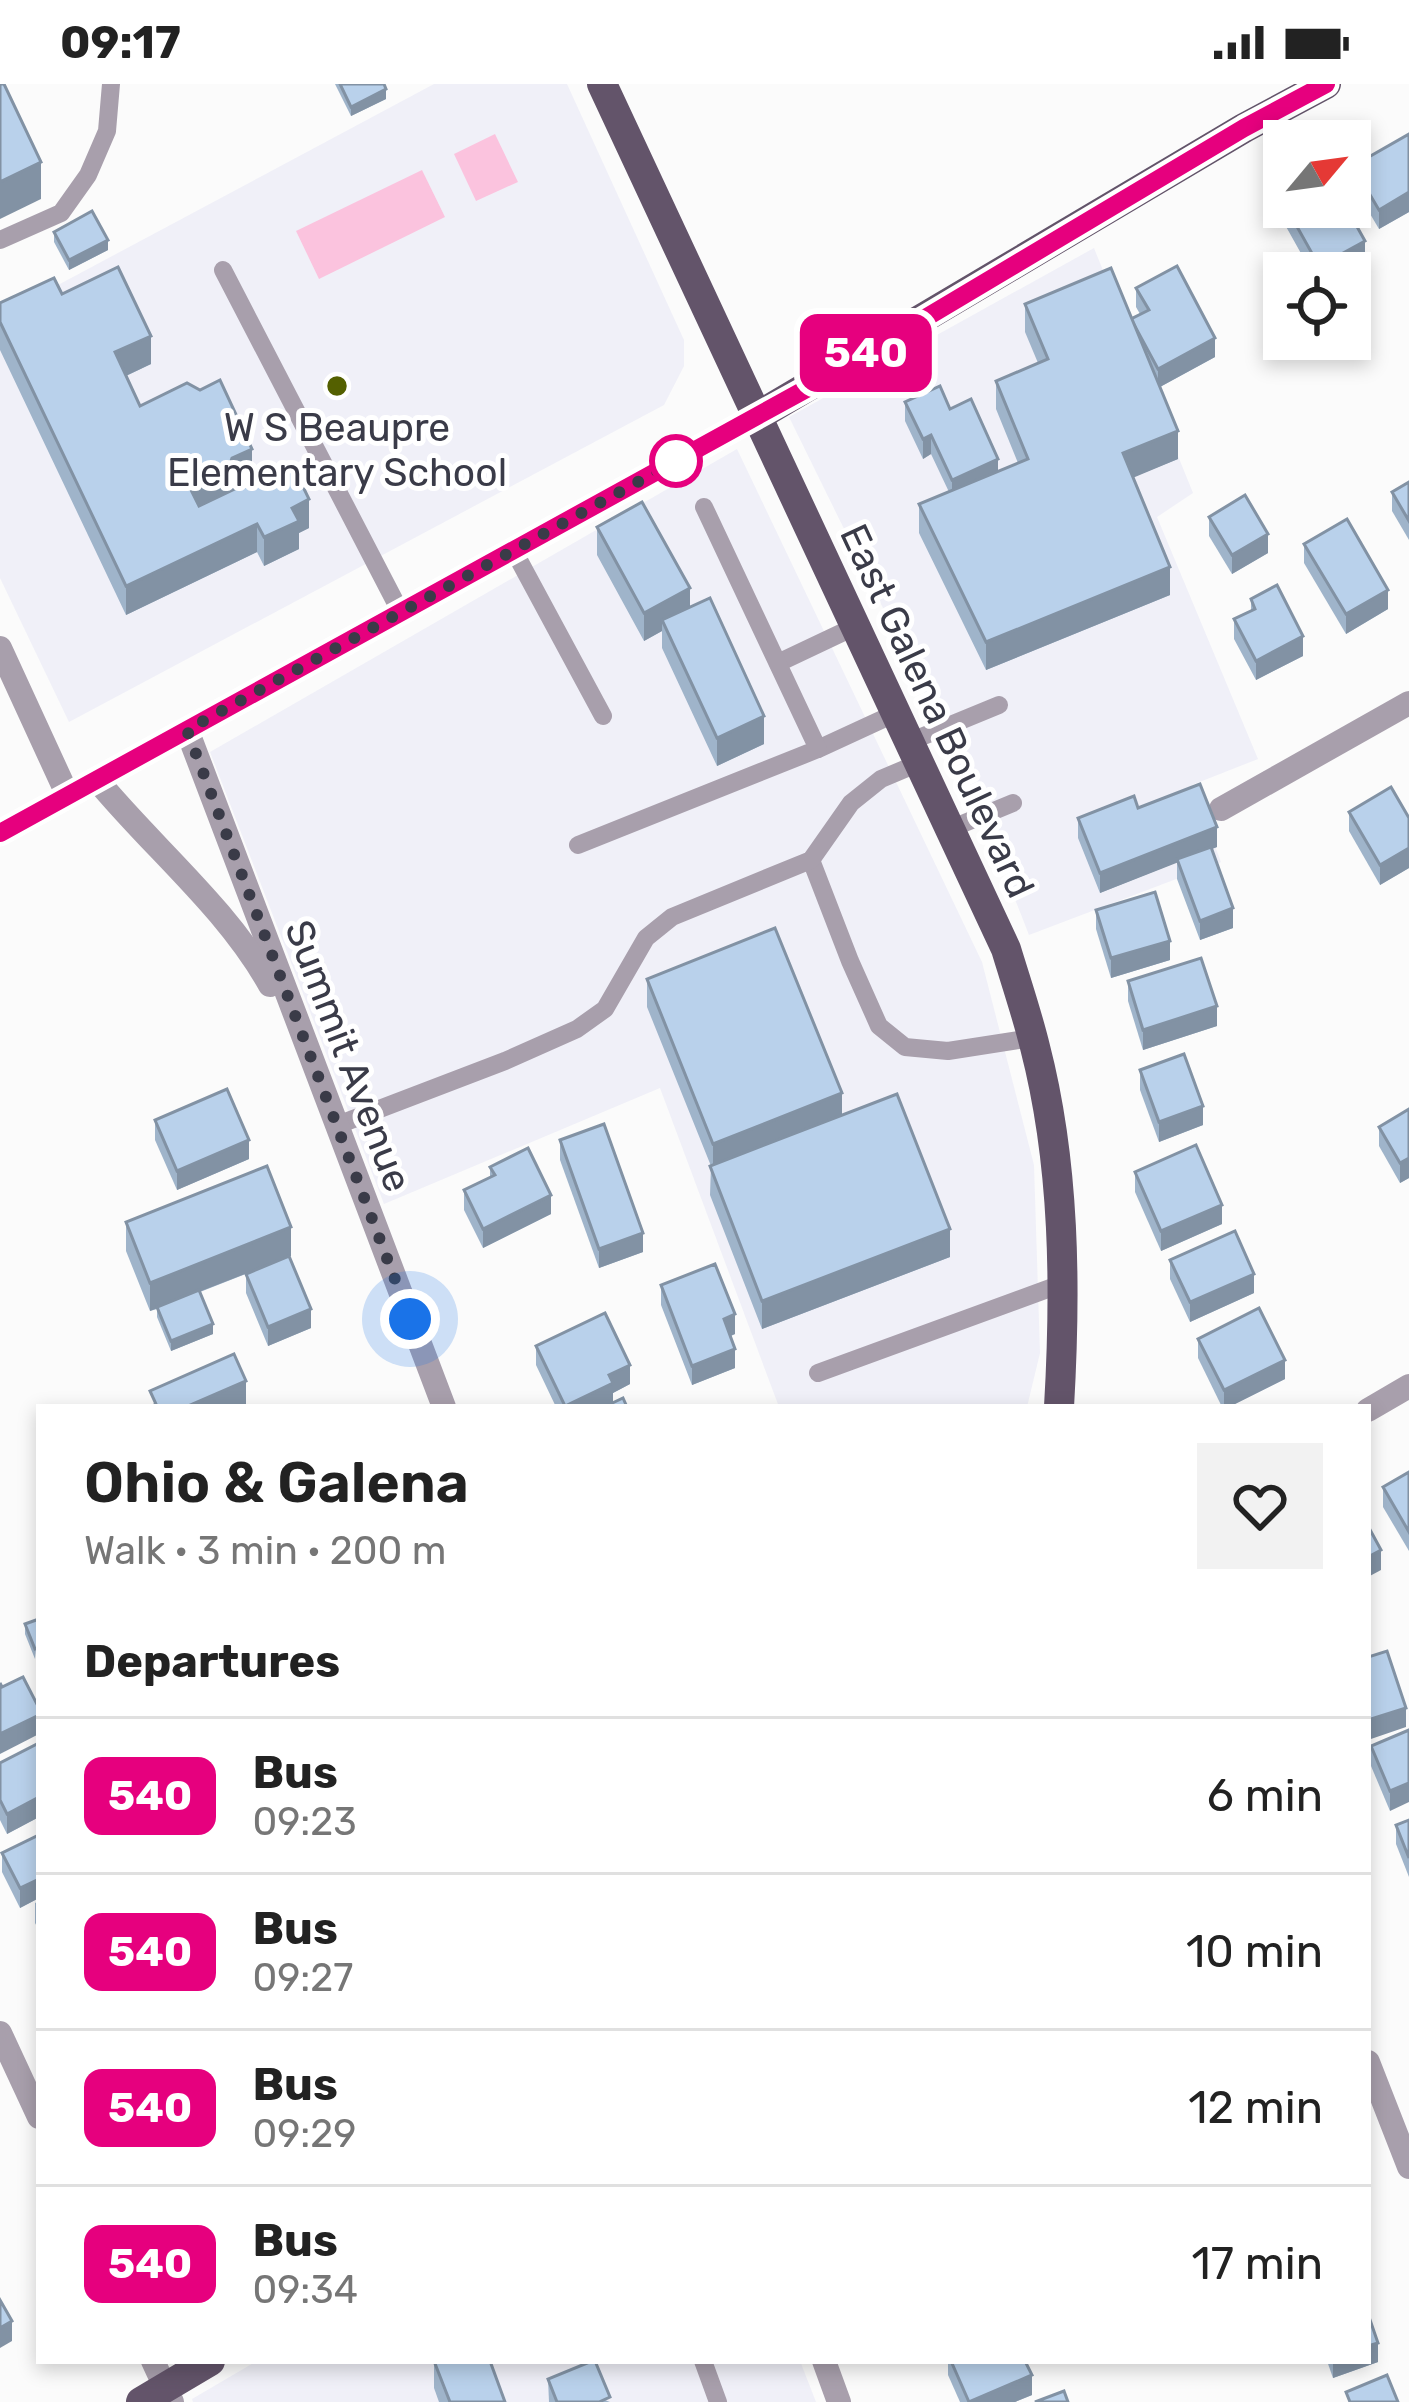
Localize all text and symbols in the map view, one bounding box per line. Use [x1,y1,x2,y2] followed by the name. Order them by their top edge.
[60,16,181,69] text: 09:17
[1263,120,1371,228] north arrow
[1263,120,1371,360] map controls
[1263,252,1371,360] button: locate
[797,314,935,392] line badge: 540
[824,328,908,378] text: 540
[324,373,350,399] marker: W S Beaupre Elementary School
[167,405,507,496] place label: W S Beaupre Elementary School
[651,436,701,486] unlabelled marker
[830,517,1044,905] street label: East Galena Boulevard
[275,914,421,1198] street label: Summit Avenue
[380,1289,440,1349] your location
[1197,1443,1323,1569] button: heart
[84,1449,469,1516] text: Ohio & Galena
[84,1528,446,1574] text: Walk · 3 min · 200 m
[84,1635,340,1688] text: Departures
[252,1746,338,1799] text: Bus
[1207,1769,1323,1822] text: 6 min
[108,1771,192,1821] text: 540
[252,1799,357,1845] text: 09:23
[252,1902,338,1955] text: Bus
[1186,1925,1323,1978] text: 10 min
[108,1927,192,1977] text: 540
[252,1955,353,2001] text: 09:27
[252,2058,338,2111] text: Bus
[1188,2081,1323,2134] text: 12 min
[108,2083,192,2133] text: 540
[252,2111,356,2157] text: 09:29
[252,2214,338,2267] text: Bus
[1191,2237,1323,2290] text: 17 min
[108,2239,192,2289] text: 540
[252,2267,358,2313] text: 09:34

